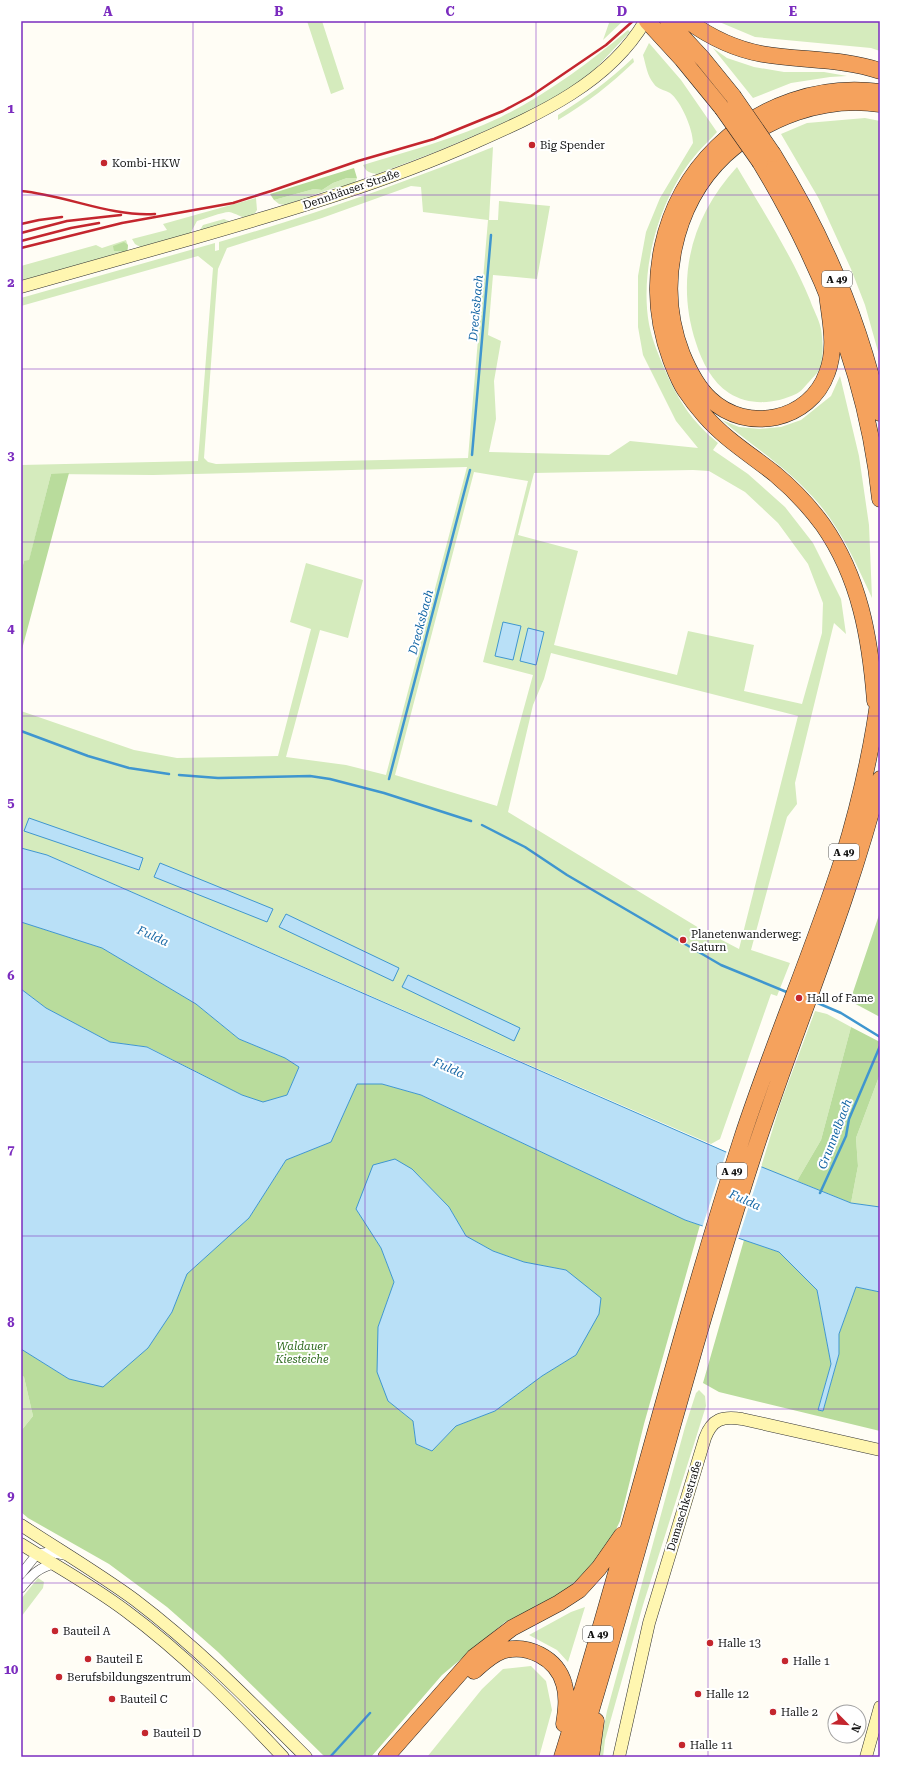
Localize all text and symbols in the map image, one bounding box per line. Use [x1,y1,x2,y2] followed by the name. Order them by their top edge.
[103,4,113,19] text: A
[274,4,284,19] text: B
[445,4,455,19] text: C
[617,4,627,19] text: D
[789,4,797,19] text: E
[7,101,15,116] text: 1
[540,139,605,152] place label: Big Spender
[527,140,537,150] marker: Big Spender
[112,157,181,170] place label: Kombi-HKW
[99,158,109,168] marker: Kombi-HKW
[301,167,401,212] street label: Dennhäuser Straße
[822,271,852,287] road number: A 49
[466,274,486,343] water label: Drecksbach
[7,275,15,290] text: 2
[7,448,15,463] text: 3
[405,588,436,657] water label: Drecksbach
[7,621,15,636] text: 4
[7,795,15,810] text: 5
[829,844,859,860] road number: A 49
[134,923,171,949] water label: Fulda
[691,928,801,954] place label: Planetenwanderweg: Saturn
[678,935,688,945] marker: Planetenwanderweg: Saturn
[7,968,15,983] text: 6
[807,992,873,1005] place label: Hall of Fame
[794,993,804,1003] marker: Hall of Fame
[430,1055,467,1081] water label: Fulda
[815,1097,855,1171] water label: Grunnelbach
[7,1142,15,1157] text: 7
[717,1163,747,1179] road number: A 49
[726,1187,763,1213] water label: Fulda
[7,1315,15,1330] text: 8
[274,1340,329,1366] park label: Waldauer Kiesteiche
[665,1459,704,1553] street label: Damaschkestraße
[7,1488,15,1503] text: 9
[63,1625,111,1638] place label: Bauteil A
[50,1626,60,1636] marker: Bauteil A
[583,1626,613,1642] road number: A 49
[718,1637,761,1650] place label: Halle 13
[705,1638,715,1648] marker: Halle 13
[96,1653,143,1666] place label: Bauteil E
[83,1654,93,1664] marker: Bauteil E
[793,1655,830,1668] place label: Halle 1
[780,1656,790,1666] marker: Halle 1
[4,1662,18,1677] text: 10
[67,1671,191,1684] place label: Berufsbildungszentrum
[54,1672,64,1682] marker: Berufsbildungszentrum
[706,1688,749,1701] place label: Halle 12
[693,1689,703,1699] marker: Halle 12
[120,1693,168,1706] place label: Bauteil C
[107,1694,117,1704] marker: Bauteil C
[827,1704,867,1744] north arrow
[781,1706,818,1719] place label: Halle 2
[768,1707,778,1717] marker: Halle 2
[848,1721,863,1735] text: N
[153,1727,201,1740] place label: Bauteil D
[140,1728,150,1738] marker: Bauteil D
[690,1739,733,1752] place label: Halle 11
[677,1740,687,1750] marker: Halle 11

